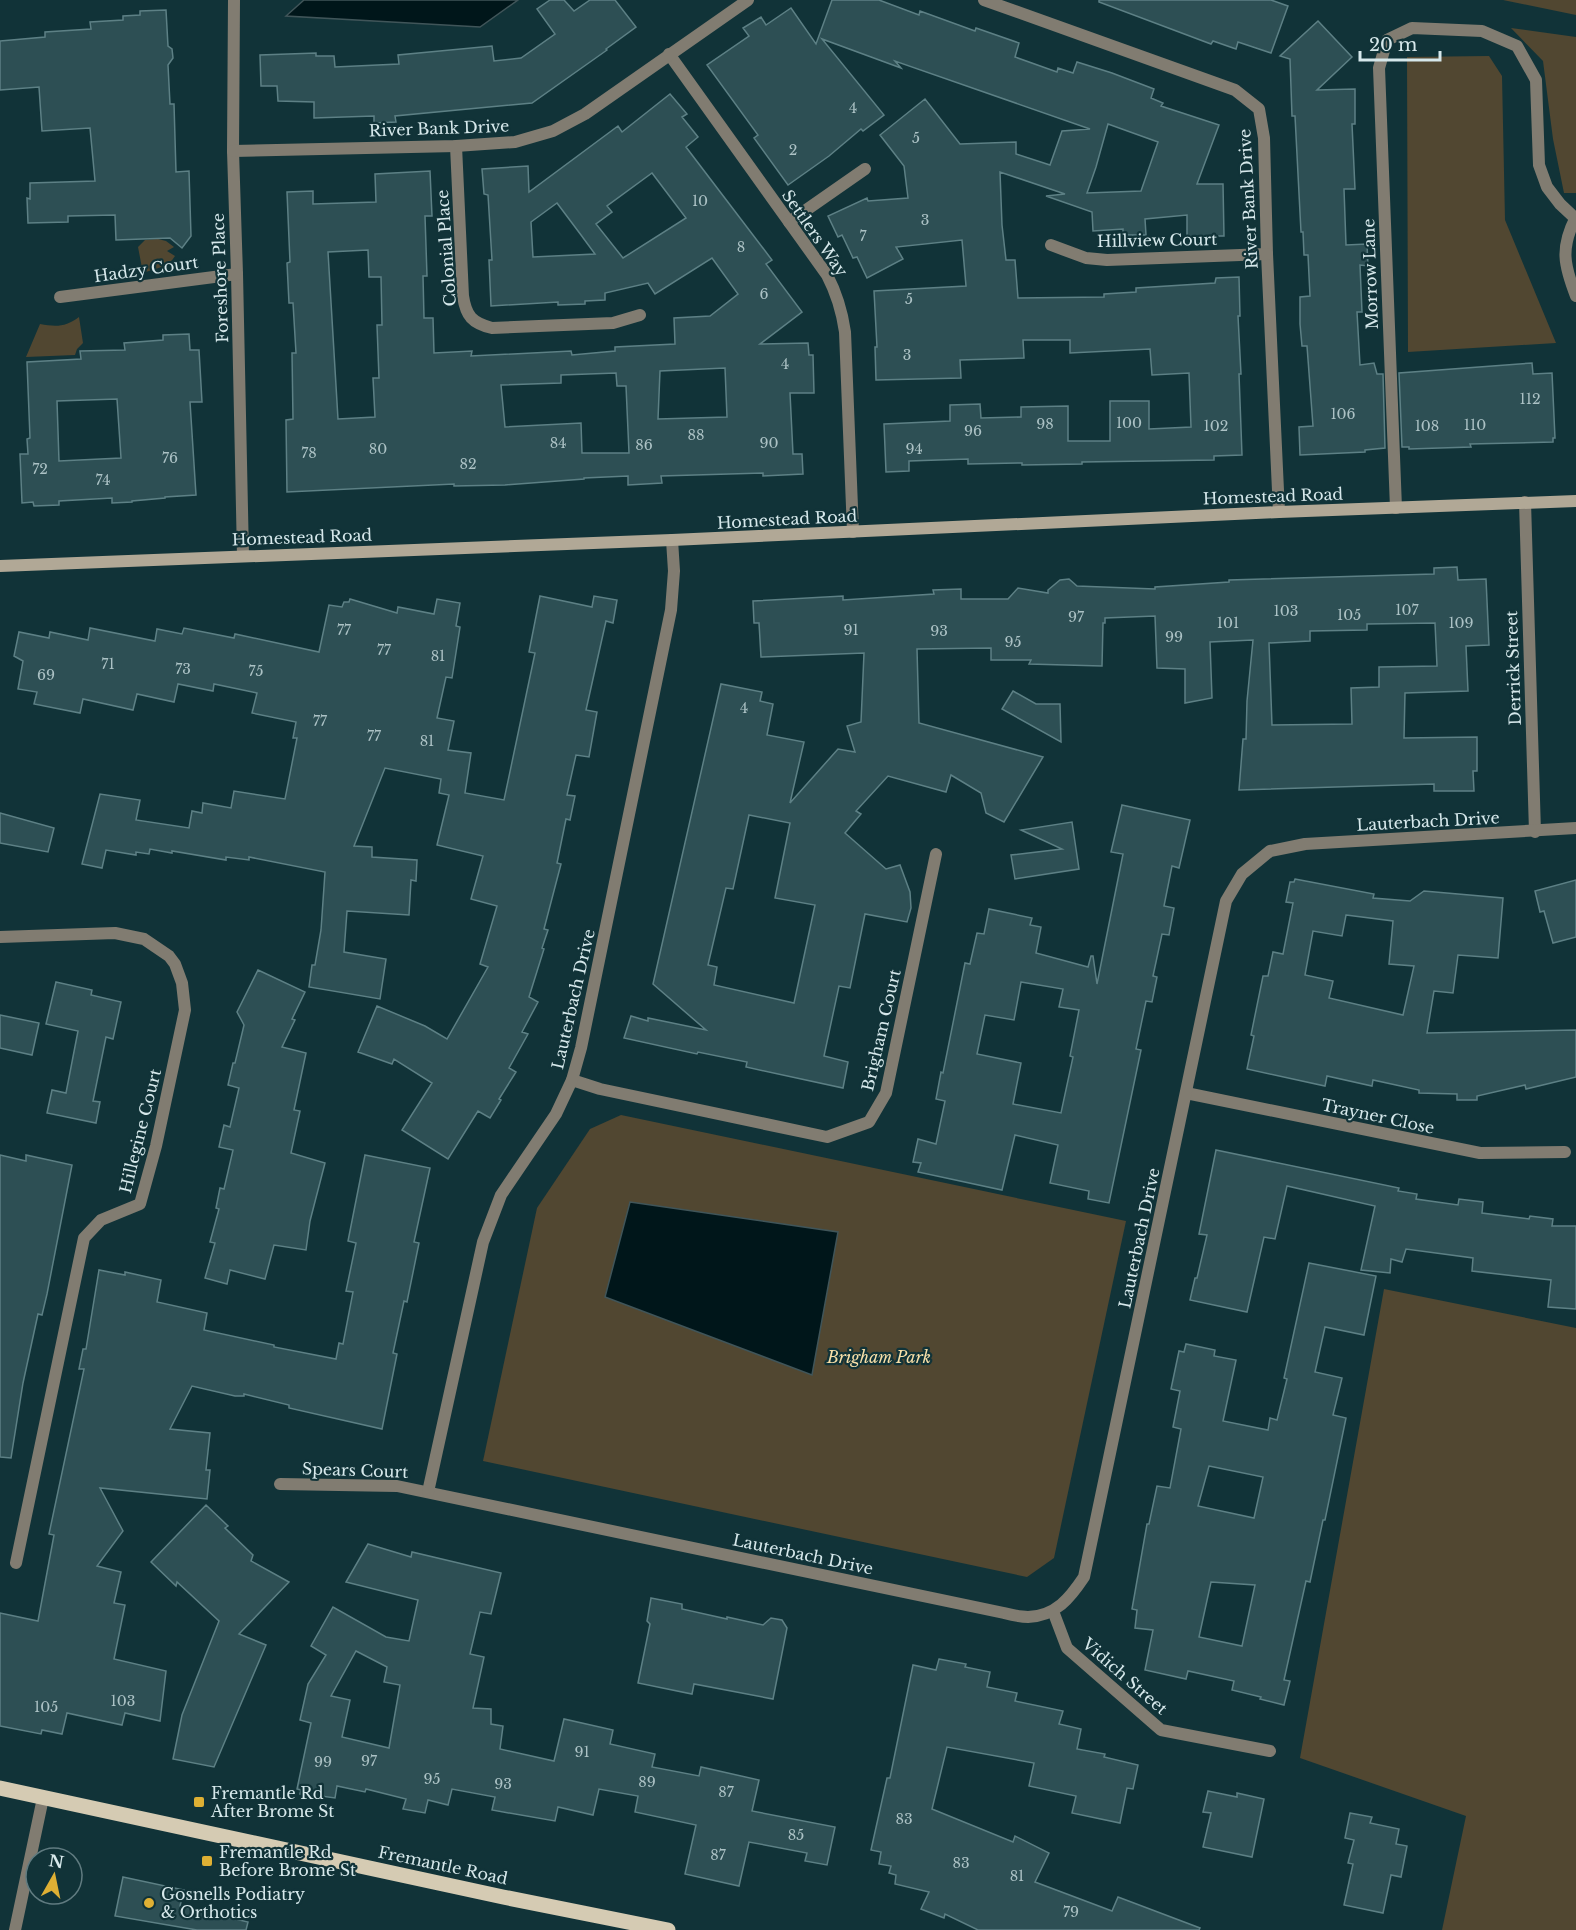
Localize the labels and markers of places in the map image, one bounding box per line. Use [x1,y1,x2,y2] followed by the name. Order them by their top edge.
[210,1783,334,1821] place label: Fremantle Rd After Brome St
[192,1795,206,1809] marker: Fremantle Rd After Brome St
[219,1842,356,1880] place label: Fremantle Rd Before Brome St
[200,1854,214,1868] marker: Fremantle Rd Before Brome St
[161,1884,306,1922] place label: Gosnells Podiatry & Orthotics
[142,1896,156,1910] marker: Gosnells Podiatry & Orthotics

